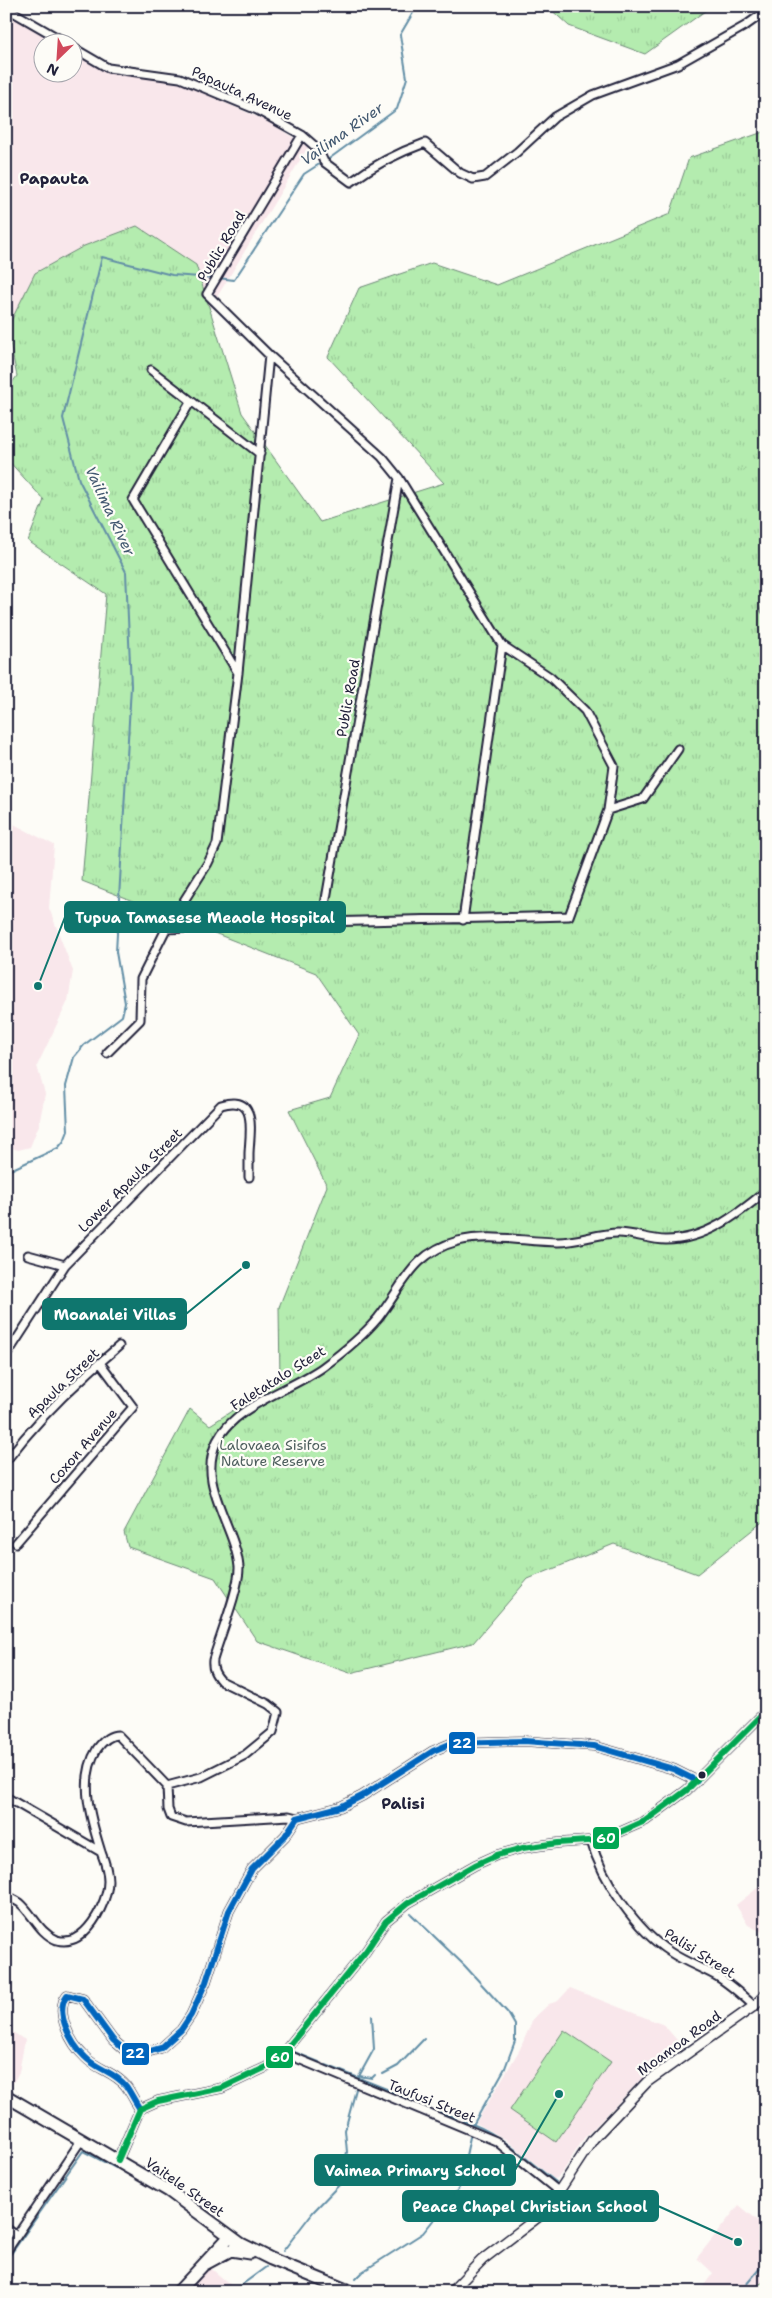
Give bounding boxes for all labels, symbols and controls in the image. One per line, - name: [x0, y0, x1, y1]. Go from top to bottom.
- north arrow: [32, 32, 82, 82]
- text: N: [44, 59, 61, 80]
- street label: Papauta Avenue: [189, 62, 295, 124]
- water label: Vailima River: [297, 97, 388, 170]
- district label: Papauta: [19, 168, 89, 189]
- street label: Public Road: [193, 207, 249, 284]
- water label: Vailima River: [80, 463, 140, 560]
- street label: Public Road: [332, 657, 364, 738]
- callout: Tupua Tamasese Meaole Hospital: [65, 902, 345, 932]
- text: Tupua Tamasese Meaole Hospital: [75, 908, 335, 928]
- street label: Lower Apaula Street: [74, 1124, 186, 1236]
- callout: Moanalei Villas: [43, 1299, 186, 1329]
- text: Moanalei Villas: [54, 1305, 176, 1325]
- street label: Faletatalo Steet: [227, 1342, 329, 1414]
- street label: Apaula Street: [23, 1344, 103, 1422]
- street label: Coxon Avenue: [45, 1404, 121, 1488]
- park label: Lalovaea Sisifos Nature Reserve: [219, 1436, 327, 1470]
- line badge: 22: [448, 1731, 476, 1755]
- text: 22: [452, 1734, 472, 1752]
- unlabelled marker: [697, 1770, 707, 1780]
- district label: Palisi: [381, 1793, 425, 1814]
- line badge: 60: [592, 1826, 620, 1850]
- text: 60: [596, 1829, 616, 1847]
- street label: Palisi Street: [661, 1924, 739, 1982]
- street label: Moamoa Road: [633, 2006, 725, 2080]
- line badge: 22: [121, 2042, 150, 2066]
- text: 22: [125, 2044, 145, 2062]
- line badge: 60: [265, 2045, 294, 2069]
- text: 60: [270, 2048, 290, 2066]
- street label: Taufusi Street: [386, 2075, 478, 2127]
- street label: Vaitele Street: [142, 2153, 228, 2221]
- callout: Vaimea Primary School: [315, 2155, 515, 2185]
- text: Vaimea Primary School: [325, 2161, 505, 2181]
- callout: Peace Chapel Christian School: [403, 2191, 658, 2221]
- text: Peace Chapel Christian School: [412, 2197, 648, 2217]

